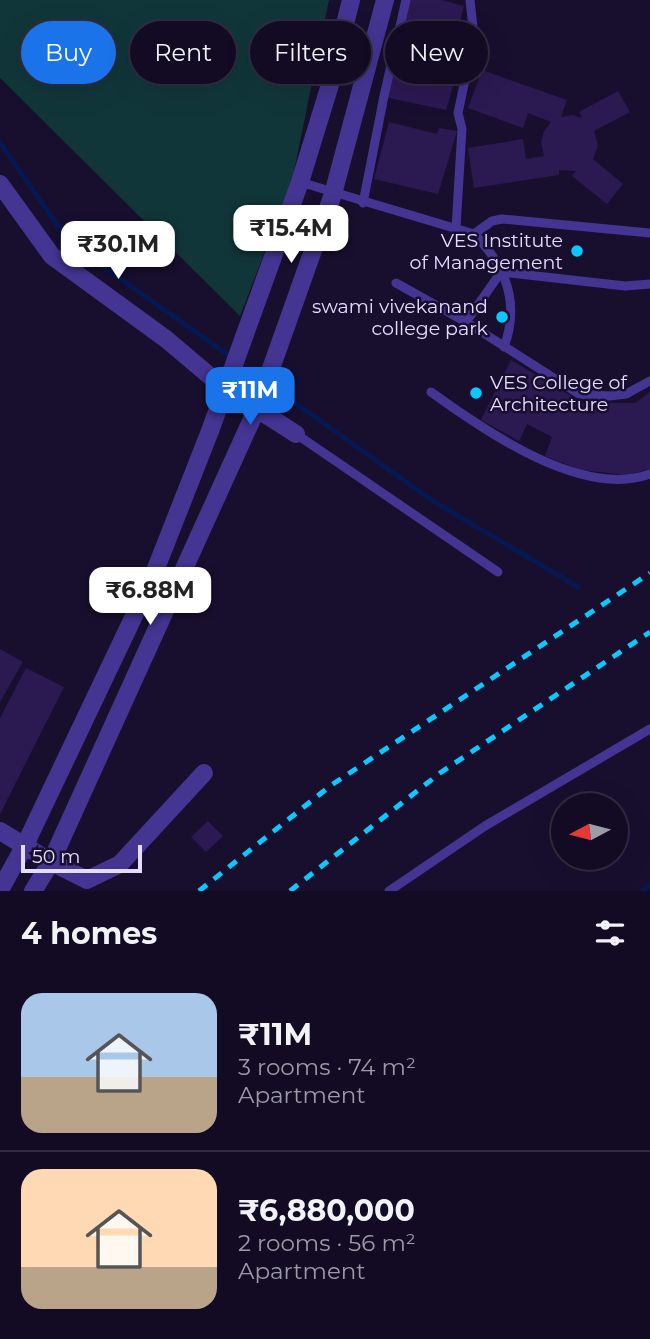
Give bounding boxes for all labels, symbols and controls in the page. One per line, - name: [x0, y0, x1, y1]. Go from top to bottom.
- chip: Buy: [21, 21, 116, 84]
- chip: Rent: [130, 21, 236, 84]
- chip: Filters: [250, 21, 371, 84]
- chip: New: [385, 21, 488, 84]
- pin: ₹15.4M: [234, 205, 348, 265]
- text: ₹15.4M: [249, 214, 333, 242]
- pin: ₹30.1M: [61, 222, 175, 281]
- place label: VES Institute of Management: [410, 229, 563, 274]
- text: ₹30.1M: [77, 230, 159, 258]
- marker: VES Institute of Management: [569, 243, 585, 259]
- place label: swami vivekanand college park: [312, 295, 489, 340]
- marker: swami vivekanand college park: [494, 309, 510, 325]
- pin: ₹11M: [209, 368, 291, 427]
- place label: VES College of Architecture: [490, 371, 628, 416]
- text: ₹11M: [222, 376, 278, 404]
- marker: VES College of Architecture: [468, 385, 484, 401]
- pin: ₹6.88M: [93, 568, 207, 627]
- text: ₹6.88M: [105, 576, 195, 604]
- north arrow: [551, 793, 628, 870]
- map controls: [551, 793, 628, 870]
- scale bar: [21, 842, 142, 874]
- text: 50 m: [32, 845, 80, 868]
- icon: filters: [591, 914, 629, 952]
- text: 4 homes: [21, 915, 157, 952]
- text: ₹11M: [238, 1016, 312, 1053]
- icon: home: [77, 1021, 161, 1105]
- text: 3 rooms · 74 m²: [238, 1053, 416, 1081]
- text: Apartment: [238, 1081, 366, 1109]
- text: ₹6,880,000: [238, 1192, 415, 1229]
- icon: home: [77, 1197, 161, 1281]
- text: 2 rooms · 56 m²: [238, 1229, 416, 1257]
- text: Apartment: [238, 1257, 366, 1285]

